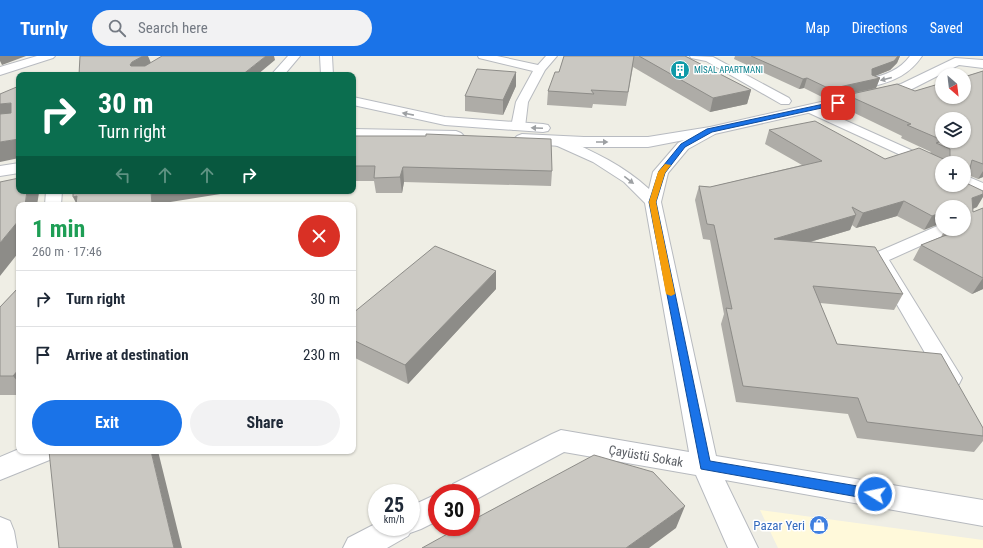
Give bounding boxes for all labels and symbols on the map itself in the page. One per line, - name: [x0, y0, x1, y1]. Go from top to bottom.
- building icon: MİSAL APARTMANI: [669, 59, 691, 81]
- place label: MİSAL APARTMANI: [694, 65, 763, 75]
- north arrow: [935, 68, 971, 104]
- one-way arrow: [880, 76, 892, 82]
- pin: [821, 86, 855, 120]
- one-way arrow: [402, 110, 414, 116]
- one-way arrow: [531, 124, 543, 131]
- one-way arrow: [596, 139, 609, 145]
- one-way arrow: [623, 176, 634, 184]
- street label: Çayüstü Sokak: [608, 442, 685, 470]
- position arrow: [854, 473, 896, 515]
- speed limit sign: 30: [428, 484, 480, 536]
- shop icon: Pazar Yeri: [808, 514, 830, 536]
- place label: Pazar Yeri: [753, 518, 805, 533]

